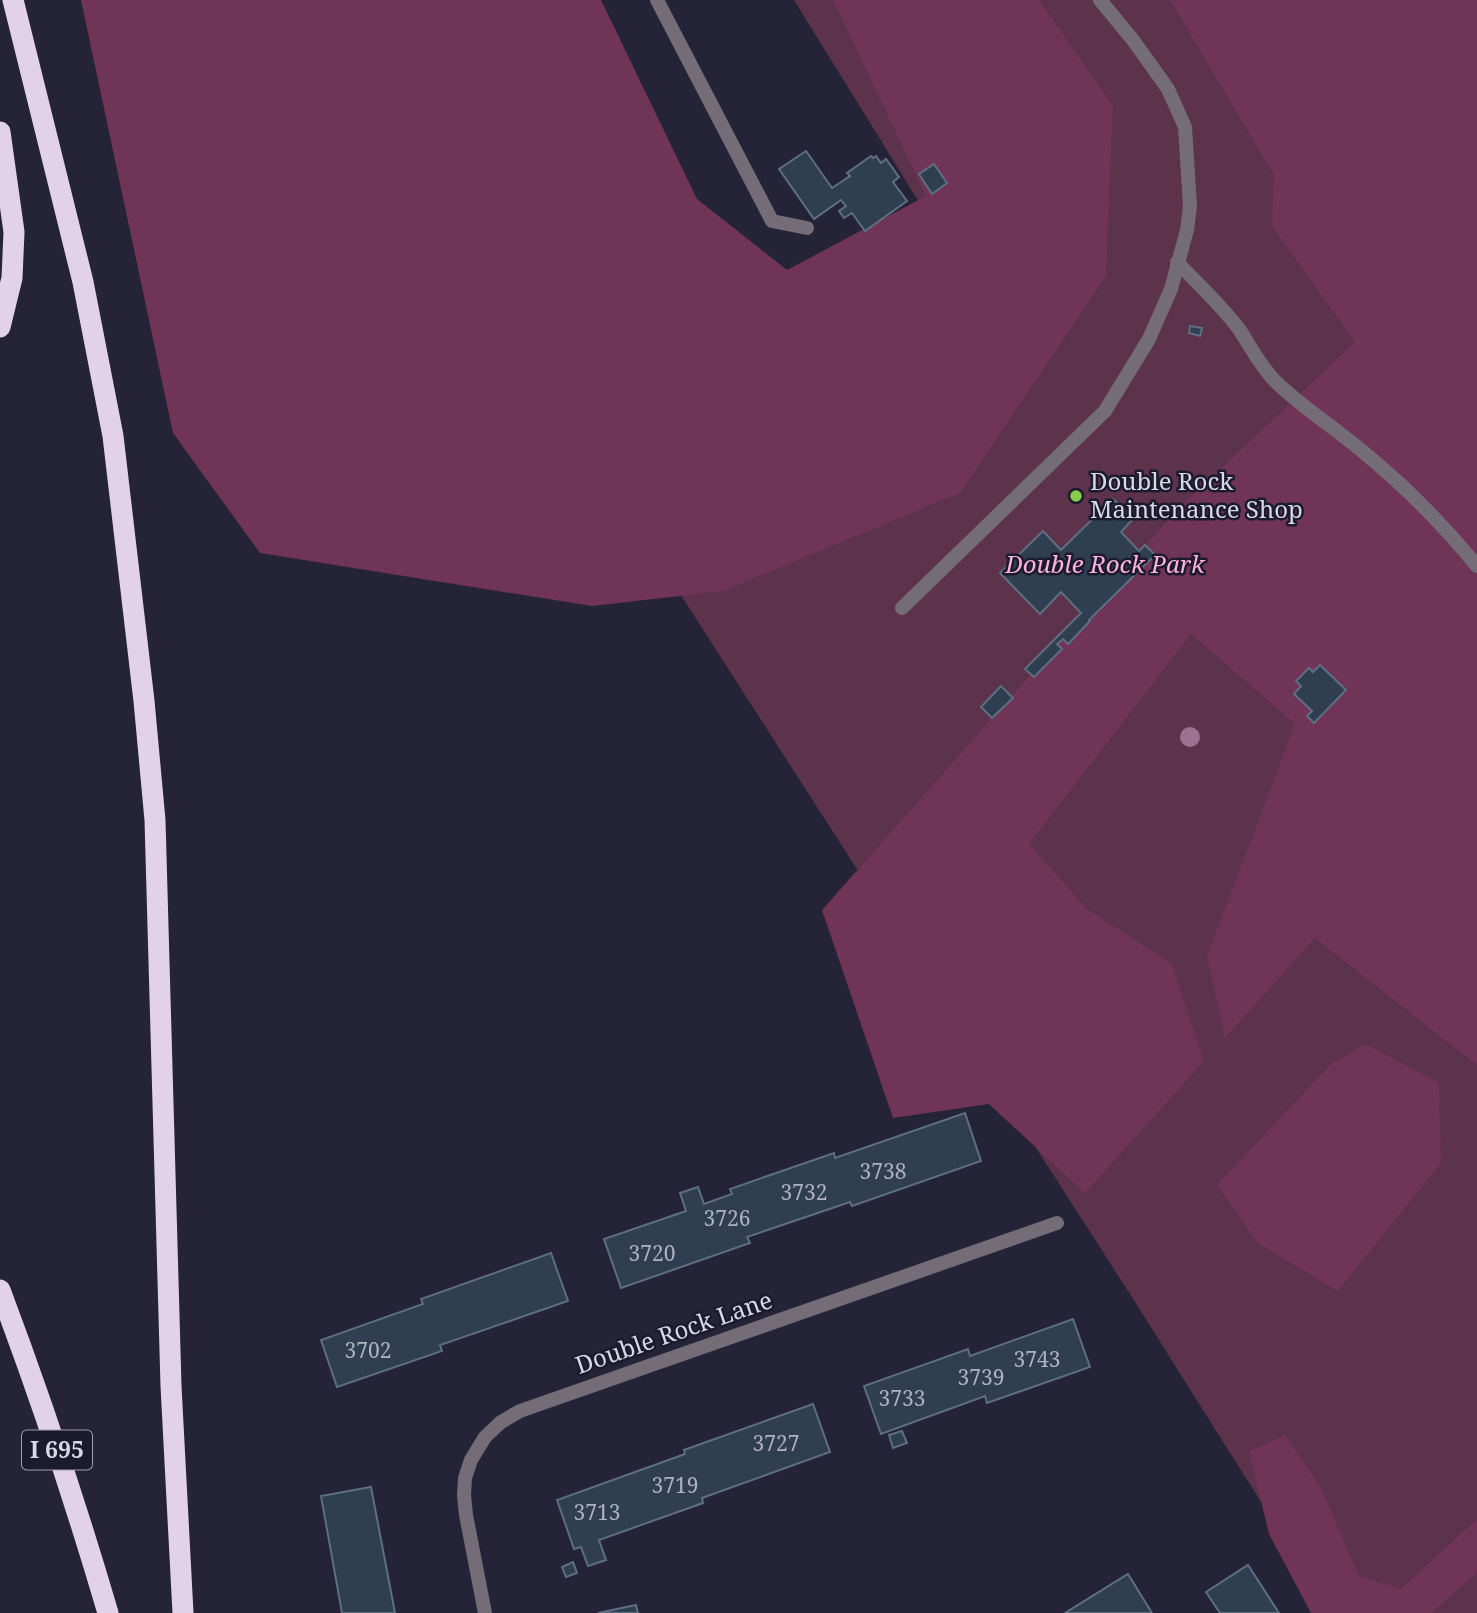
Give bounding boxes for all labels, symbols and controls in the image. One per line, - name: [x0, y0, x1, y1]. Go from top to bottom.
- place label: Double Rock Maintenance Shop: [1090, 464, 1303, 525]
- marker: Double Rock Maintenance Shop: [1068, 488, 1084, 504]
- park label: Double Rock Park: [1004, 547, 1206, 580]
- house number: 3738: [860, 1157, 906, 1185]
- house number: 3732: [781, 1178, 827, 1206]
- house number: 3726: [704, 1204, 750, 1232]
- house number: 3720: [629, 1239, 675, 1267]
- street label: Double Rock Lane: [571, 1282, 776, 1381]
- house number: 3702: [345, 1336, 391, 1364]
- house number: 3743: [1014, 1345, 1060, 1373]
- house number: 3739: [958, 1363, 1004, 1391]
- house number: 3733: [879, 1384, 925, 1412]
- house number: 3727: [753, 1429, 799, 1457]
- road number: I 695: [22, 1430, 92, 1470]
- house number: 3719: [652, 1471, 698, 1499]
- house number: 3713: [574, 1498, 620, 1526]

